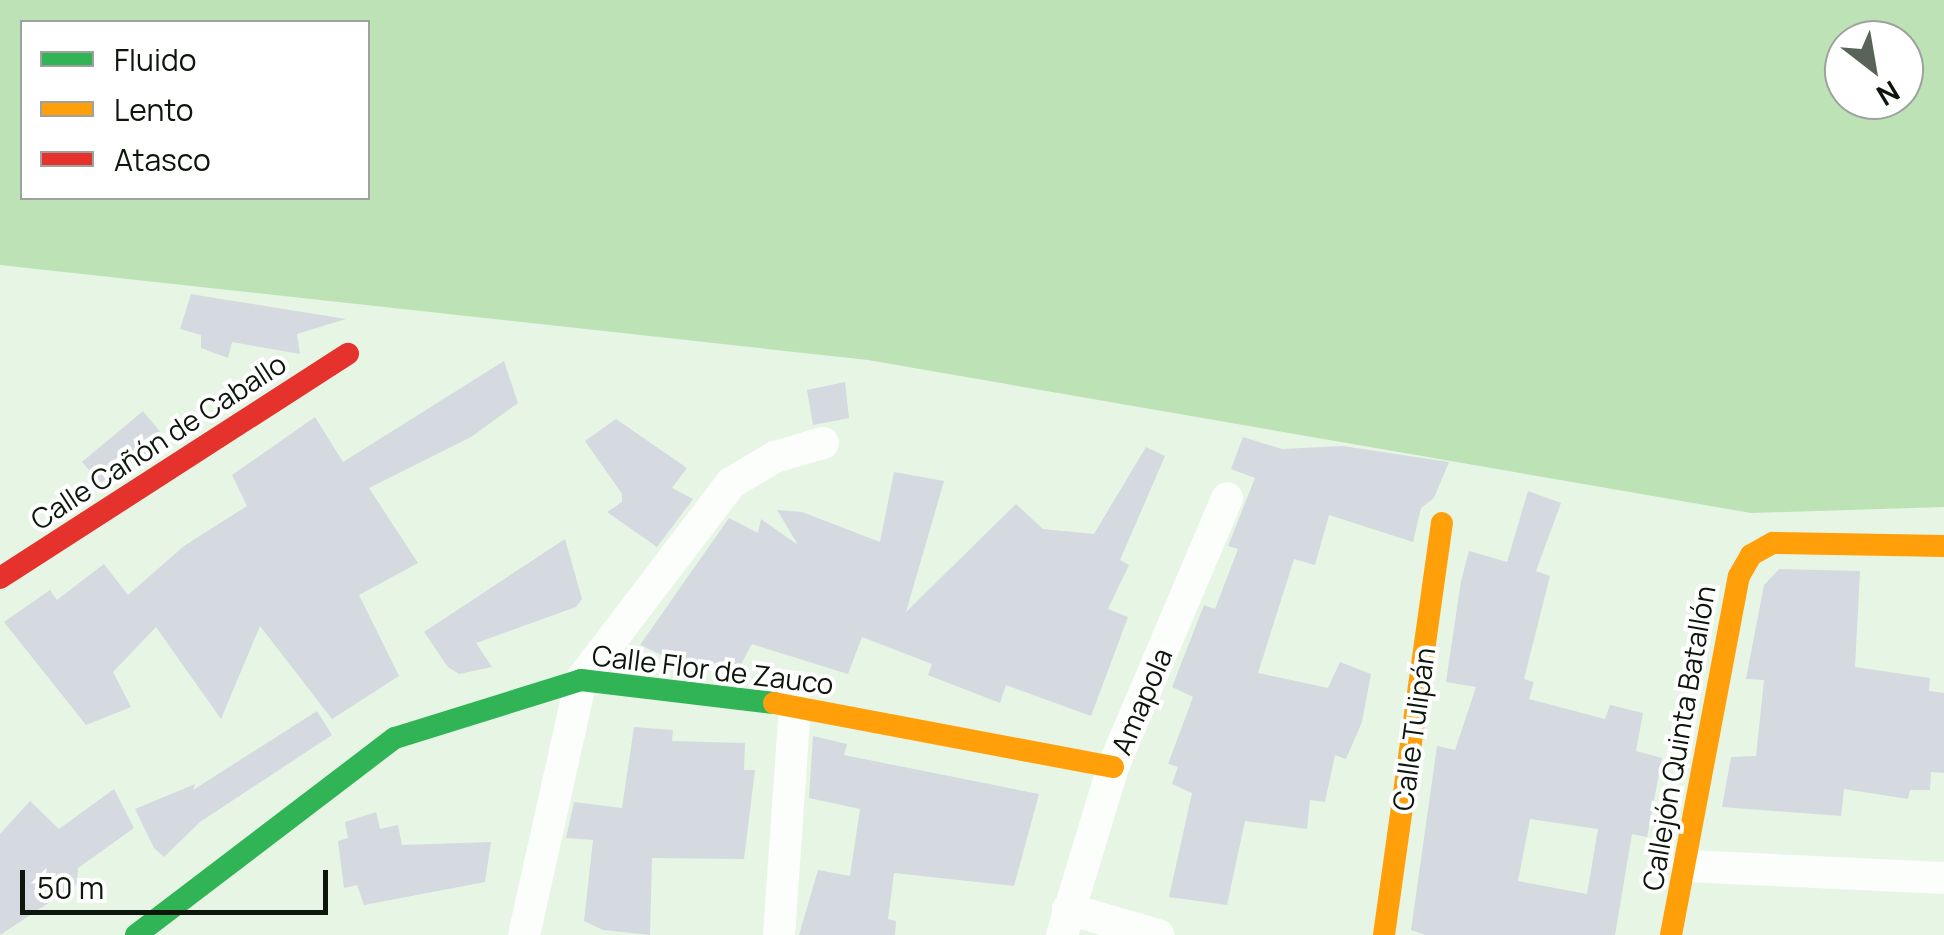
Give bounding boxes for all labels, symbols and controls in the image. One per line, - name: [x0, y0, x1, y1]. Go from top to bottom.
- legend: [20, 20, 370, 200]
- north arrow: [1824, 20, 1924, 120]
- text: Fluido: [114, 39, 196, 80]
- text: N: [1870, 73, 1907, 115]
- text: Lento: [114, 89, 193, 130]
- text: Atasco: [114, 139, 211, 180]
- street label: Calle Cañón de Caballo: [24, 346, 292, 536]
- street label: Callejón Quinta Batallón: [1635, 583, 1721, 893]
- street label: Calle Flor de Zauco: [590, 638, 836, 700]
- street label: Amapola: [1104, 643, 1178, 759]
- street label: Calle Tulipán: [1385, 645, 1441, 813]
- scale bar: [25, 850, 332, 912]
- text: 50 m: [37, 867, 104, 908]

